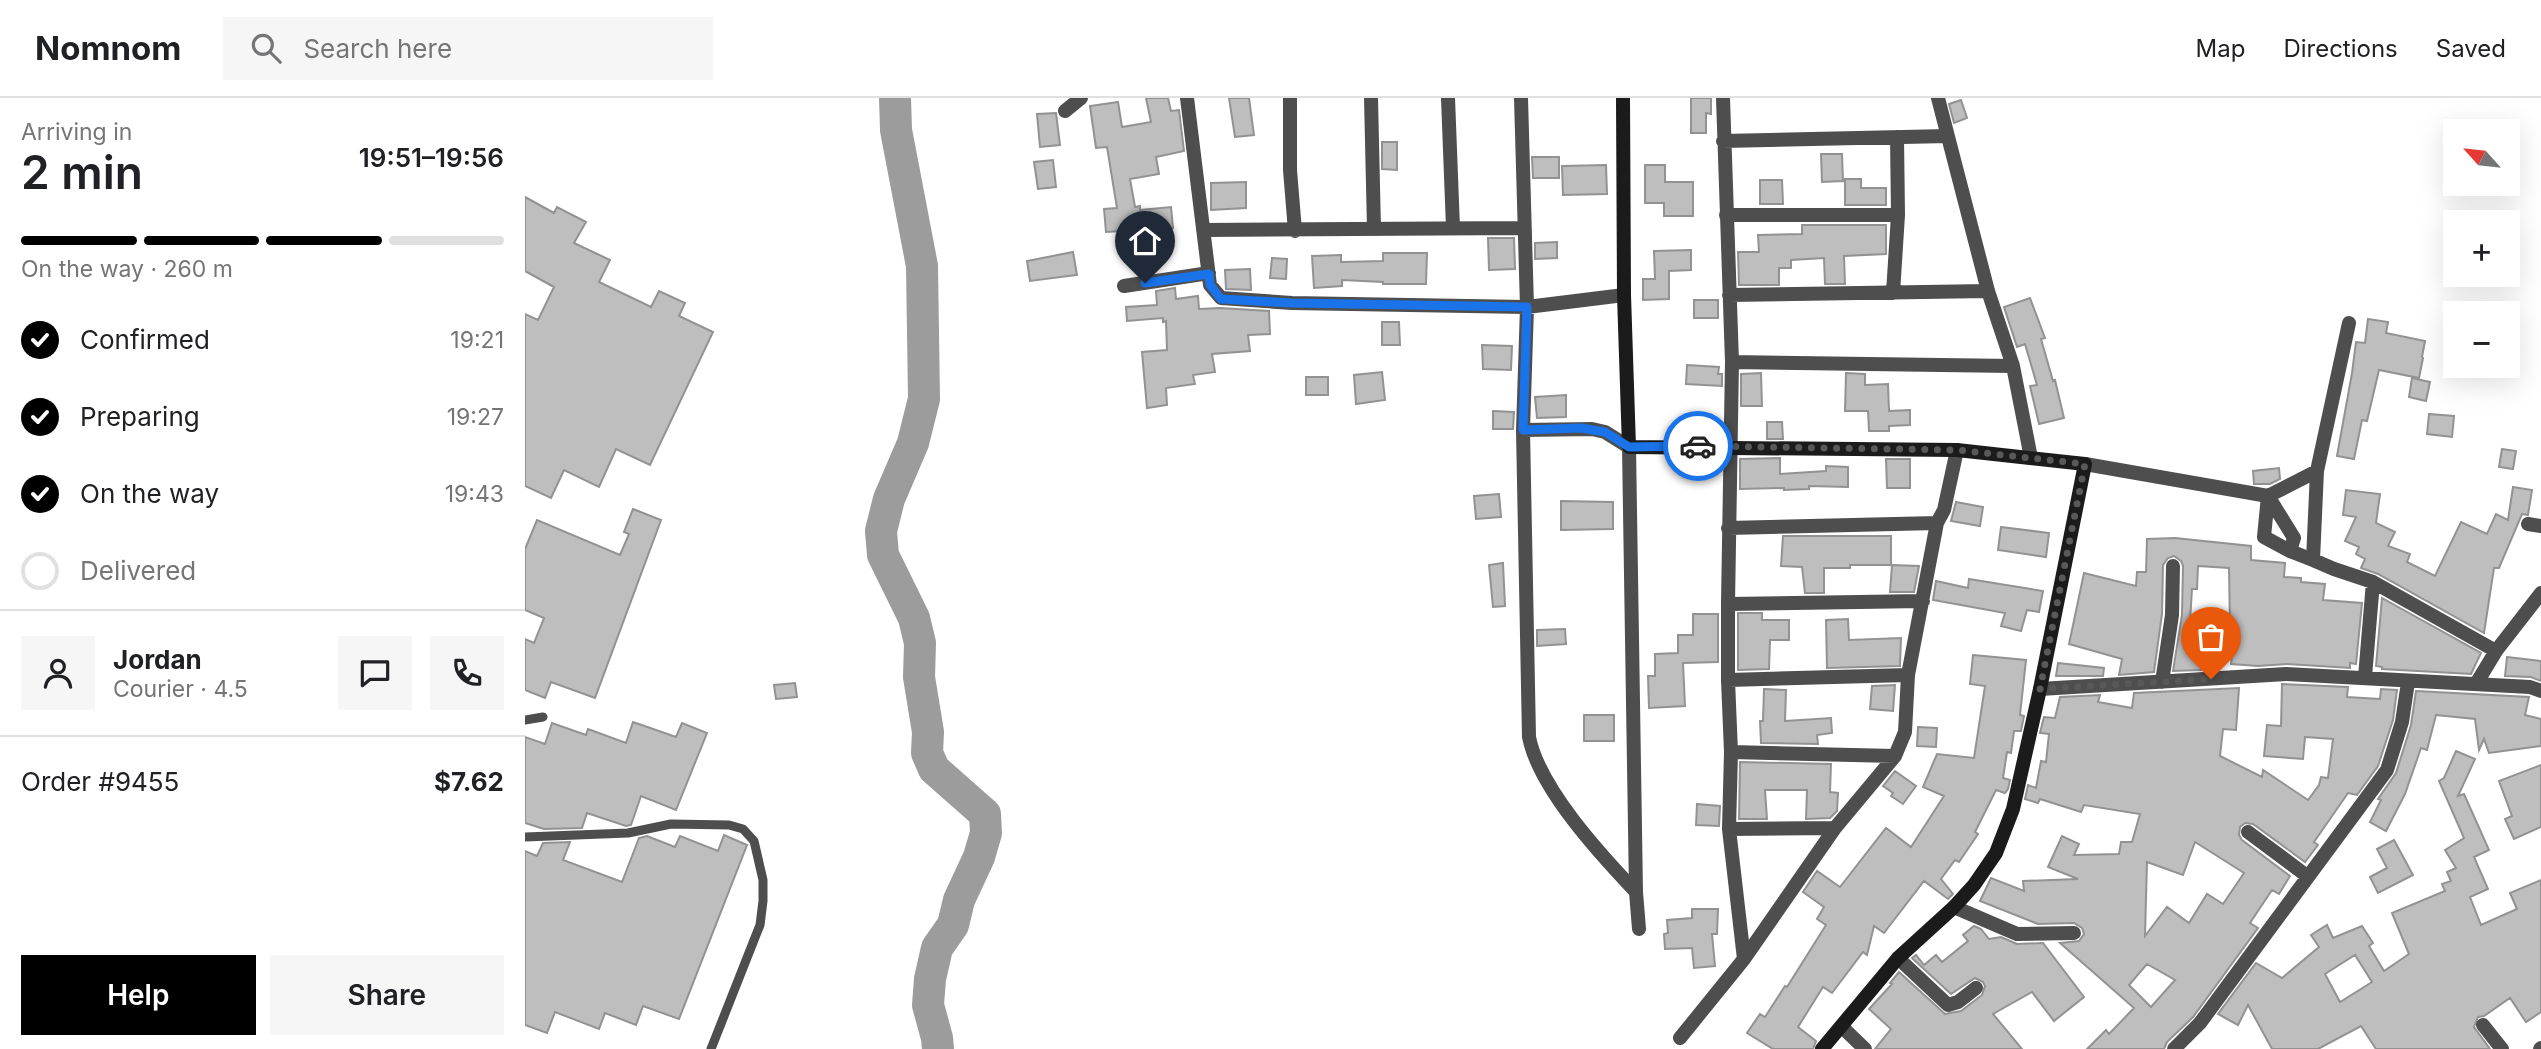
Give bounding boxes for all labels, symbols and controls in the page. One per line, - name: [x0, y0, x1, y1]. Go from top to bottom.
- search box: [223, 17, 713, 80]
- text: Nomnom: [35, 28, 181, 68]
- icon: search: [247, 29, 285, 67]
- text: Search here: [303, 33, 452, 64]
- text: Map: [2196, 34, 2245, 63]
- text: Directions: [2283, 34, 2398, 63]
- text: Saved: [2436, 34, 2506, 63]
- text: Arriving in: [21, 118, 132, 146]
- north arrow: [2443, 119, 2520, 196]
- map controls: [2443, 119, 2520, 378]
- text: 19:51–19:56: [359, 142, 504, 173]
- text: 2 min: [21, 144, 143, 200]
- button: +: [2443, 210, 2520, 287]
- pin: [1115, 211, 1175, 283]
- icon: home: [1126, 222, 1164, 260]
- text: On the way · 260 m: [21, 255, 233, 283]
- button: −: [2443, 301, 2520, 378]
- icon: check: [21, 321, 59, 359]
- text: Confirmed: [80, 324, 210, 355]
- text: 19:21: [450, 326, 504, 354]
- icon: check: [21, 398, 59, 436]
- text: Preparing: [80, 401, 200, 432]
- text: 19:27: [447, 403, 504, 431]
- courier: [1663, 411, 1733, 481]
- icon: car: [1679, 427, 1717, 465]
- icon: check: [21, 475, 59, 513]
- text: On the way: [80, 478, 219, 509]
- text: 19:43: [445, 480, 504, 508]
- text: Delivered: [80, 555, 196, 586]
- pin: [2181, 607, 2241, 679]
- icon: bag: [2192, 618, 2230, 656]
- button: person: [21, 636, 95, 710]
- button: chat: [338, 636, 412, 710]
- button: phone: [430, 636, 504, 710]
- text: Jordan: [113, 644, 202, 675]
- text: Courier · 4.5: [113, 675, 248, 703]
- text: Order #9455: [21, 766, 179, 797]
- text: $7.62: [434, 766, 504, 797]
- button: Help: [21, 955, 256, 1035]
- button: Share: [270, 955, 504, 1035]

